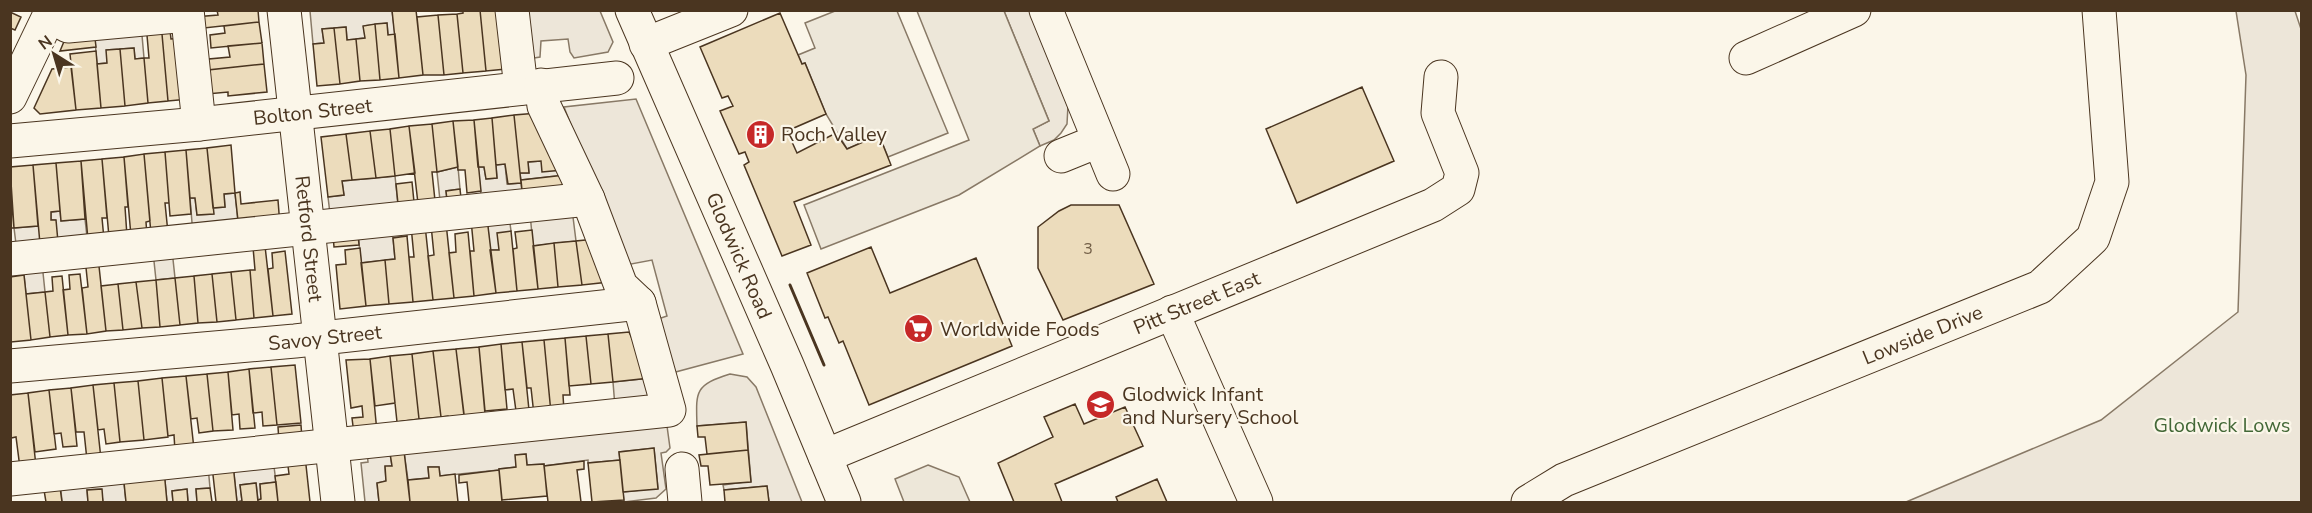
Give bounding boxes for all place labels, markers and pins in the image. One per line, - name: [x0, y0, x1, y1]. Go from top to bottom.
- building icon: Roch Valley: [744, 118, 776, 150]
- place label: Roch Valley: [781, 121, 888, 148]
- supermarket icon: Worldwide Foods: [903, 313, 935, 345]
- place label: Worldwide Foods: [940, 316, 1100, 343]
- place label: Glodwick Infant and Nursery School: [1122, 381, 1298, 431]
- school or university icon: Glodwick Infant and Nursery School: [1085, 389, 1117, 421]

